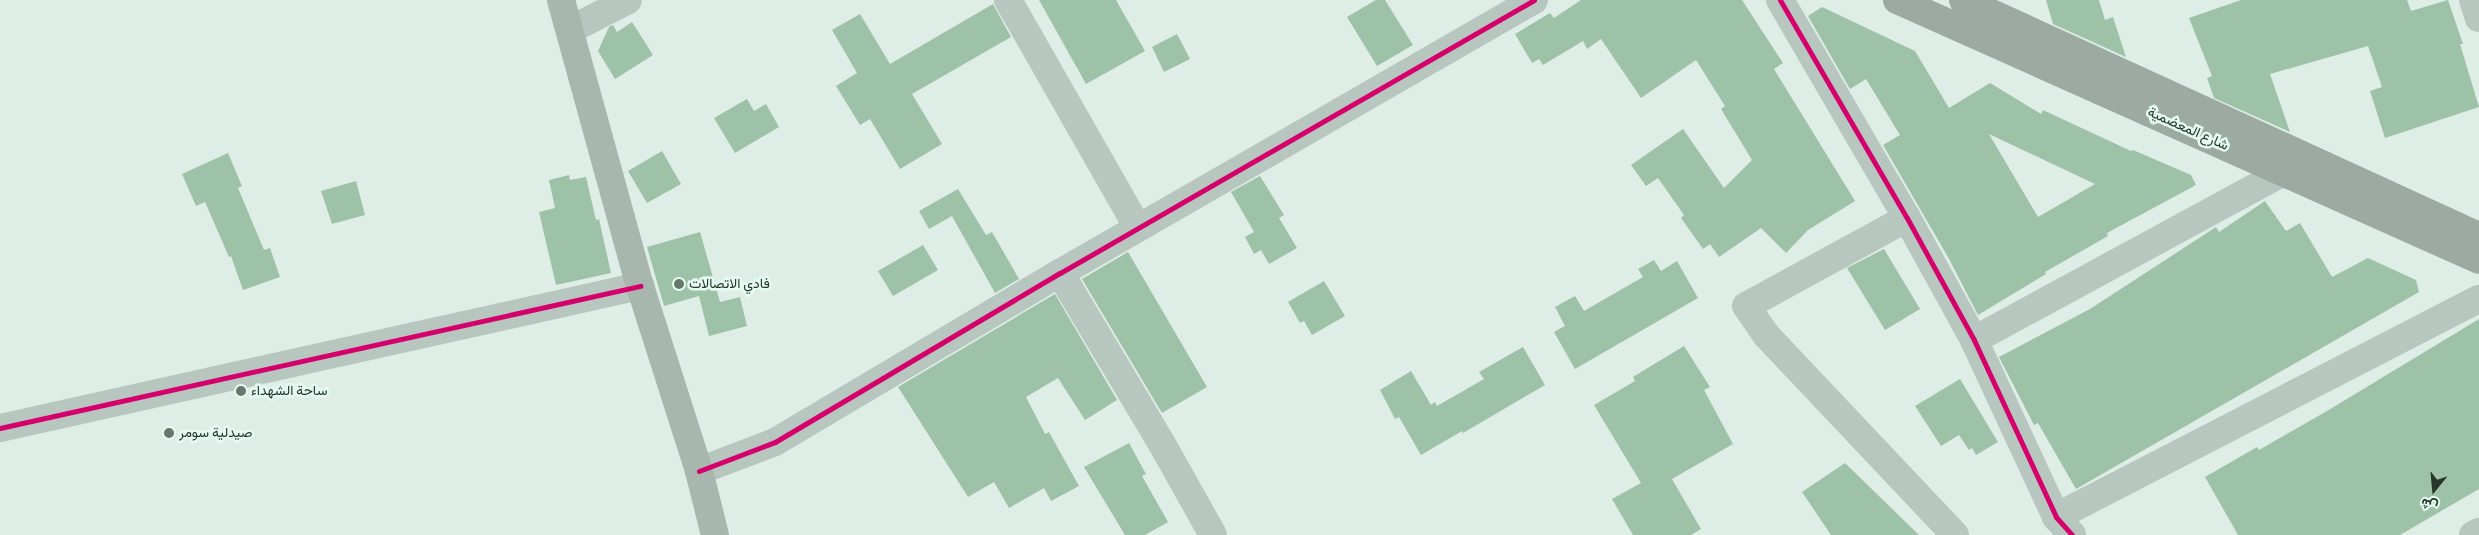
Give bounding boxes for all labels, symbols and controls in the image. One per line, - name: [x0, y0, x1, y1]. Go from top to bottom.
- street label: شارع المعضمية: [2145, 104, 2231, 154]
- place label: فادي الاتصالات: [689, 276, 770, 292]
- marker: فادي الاتصالات: [673, 278, 685, 290]
- place label: ساحة الشهداء: [251, 383, 328, 399]
- marker: ساحة الشهداء: [235, 385, 247, 397]
- place label: صيدلية سومر: [179, 425, 253, 441]
- marker: صيدلية سومر: [163, 427, 175, 439]
- north arrow: [2409, 465, 2459, 515]
- text: ش: [2419, 492, 2441, 516]

